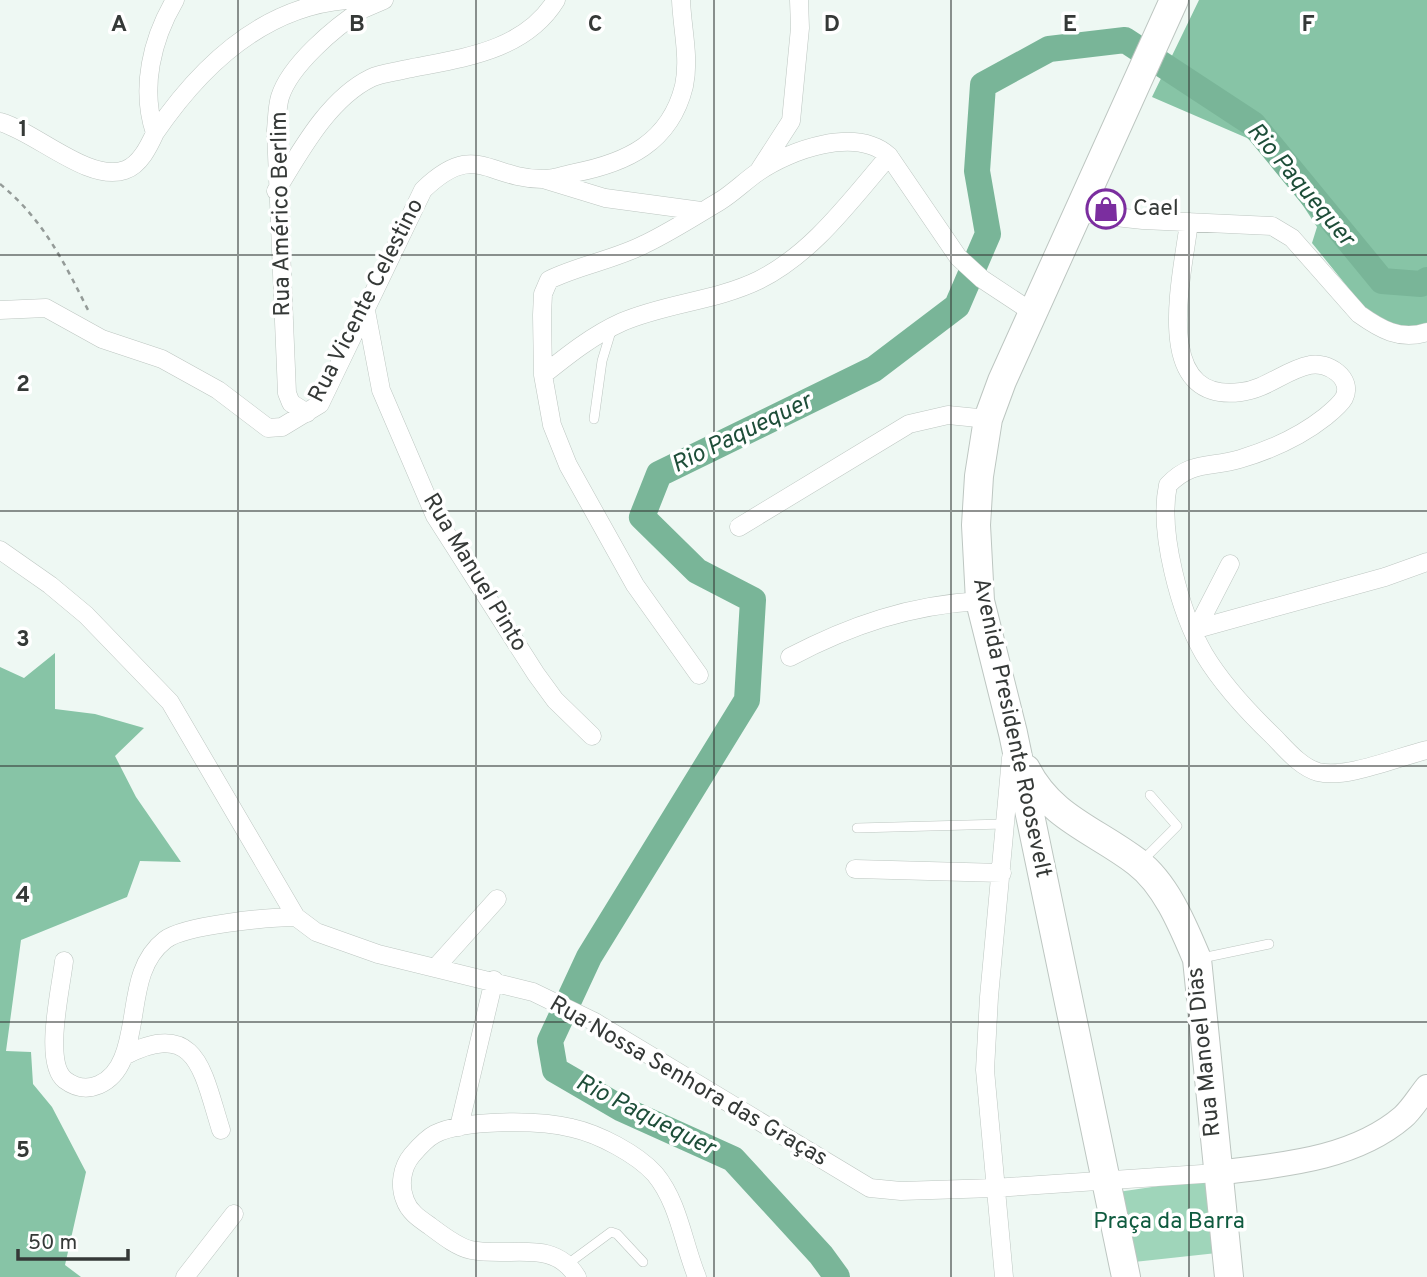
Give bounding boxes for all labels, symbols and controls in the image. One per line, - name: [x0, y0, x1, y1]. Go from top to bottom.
- text: A: [111, 11, 127, 40]
- text: B: [349, 11, 365, 40]
- text: C: [588, 11, 602, 40]
- text: D: [824, 11, 840, 40]
- text: E: [1063, 11, 1077, 40]
- text: F: [1301, 11, 1315, 40]
- street label: Rua Américo Berlim: [266, 111, 298, 317]
- text: 1: [18, 116, 28, 145]
- water label: Rio Paquequer: [1240, 117, 1362, 254]
- shop icon: Cael: [1085, 188, 1127, 230]
- street label: Rua Vicente Celestino: [303, 194, 431, 408]
- place label: Cael: [1133, 195, 1179, 224]
- text: 2: [16, 371, 30, 400]
- water label: Rio Paquequer: [667, 386, 819, 481]
- street label: Rua Manuel Pinto: [415, 489, 533, 657]
- street label: Avenida Presidente Roosevelt: [965, 575, 1057, 881]
- text: 3: [16, 626, 30, 655]
- text: 4: [16, 882, 30, 911]
- street label: Rua Manoel Dias: [1182, 966, 1228, 1138]
- street label: Rua Nossa Senhora das Graças: [544, 990, 832, 1174]
- water label: Rio Paquequer: [570, 1068, 721, 1165]
- text: 5: [16, 1137, 30, 1166]
- park label: Praça da Barra: [1093, 1208, 1245, 1237]
- scale bar: [18, 1218, 128, 1262]
- text: 50 m: [28, 1230, 77, 1257]

